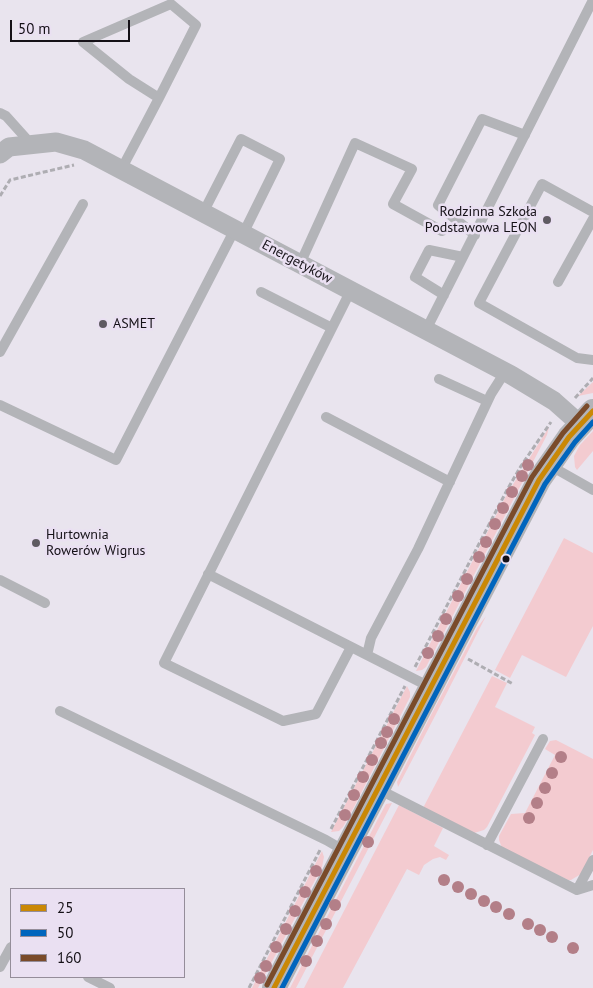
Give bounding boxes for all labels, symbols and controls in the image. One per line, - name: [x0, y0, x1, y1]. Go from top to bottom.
- scale bar: [12, 10, 132, 42]
- text: 50 m: [18, 19, 51, 38]
- place label: Rodzinna Szkoła Podstawowa LEON: [425, 204, 537, 236]
- marker: Rodzinna Szkoła Podstawowa LEON: [541, 214, 553, 226]
- street label: Energetyków: [259, 236, 335, 288]
- place label: ASMET: [113, 316, 155, 332]
- marker: ASMET: [97, 318, 109, 330]
- place label: Hurtownia Rowerów Wigrus: [46, 527, 145, 560]
- marker: Hurtownia Rowerów Wigrus: [30, 537, 42, 549]
- unlabelled marker: [501, 554, 511, 564]
- legend: [10, 888, 185, 978]
- text: 25: [57, 898, 73, 917]
- text: 50: [57, 923, 73, 942]
- text: 160: [57, 948, 82, 967]

